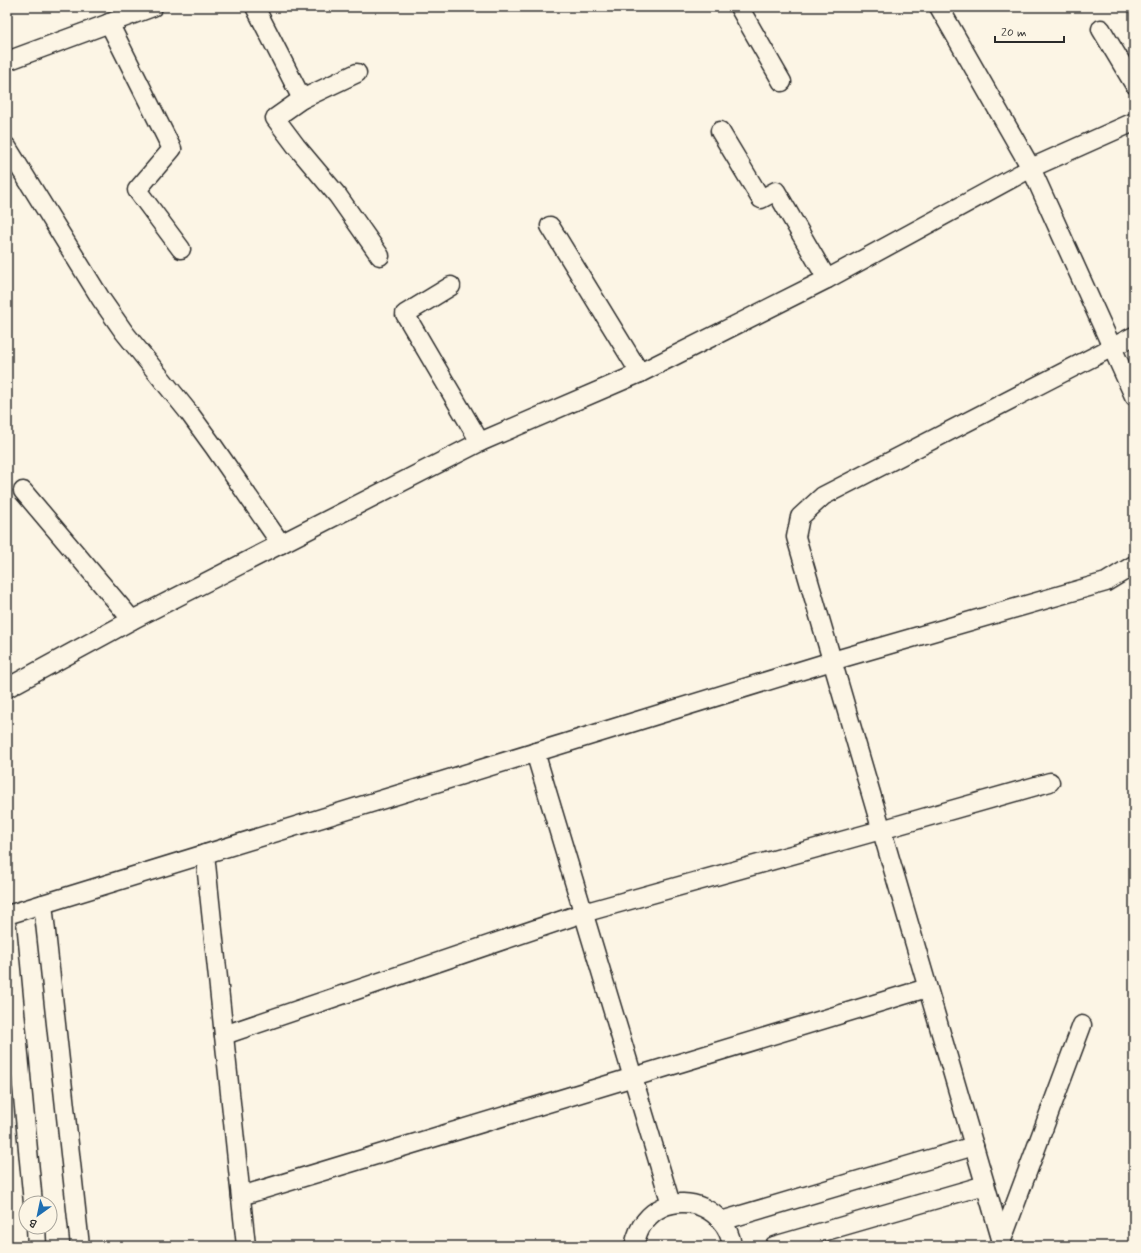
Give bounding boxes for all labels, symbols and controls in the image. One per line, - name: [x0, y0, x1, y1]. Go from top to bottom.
- scale bar: [995, 18, 1064, 44]
- text: 20 m: [1001, 25, 1027, 41]
- north arrow: [18, 1195, 58, 1235]
- text: B: [26, 1215, 40, 1230]

